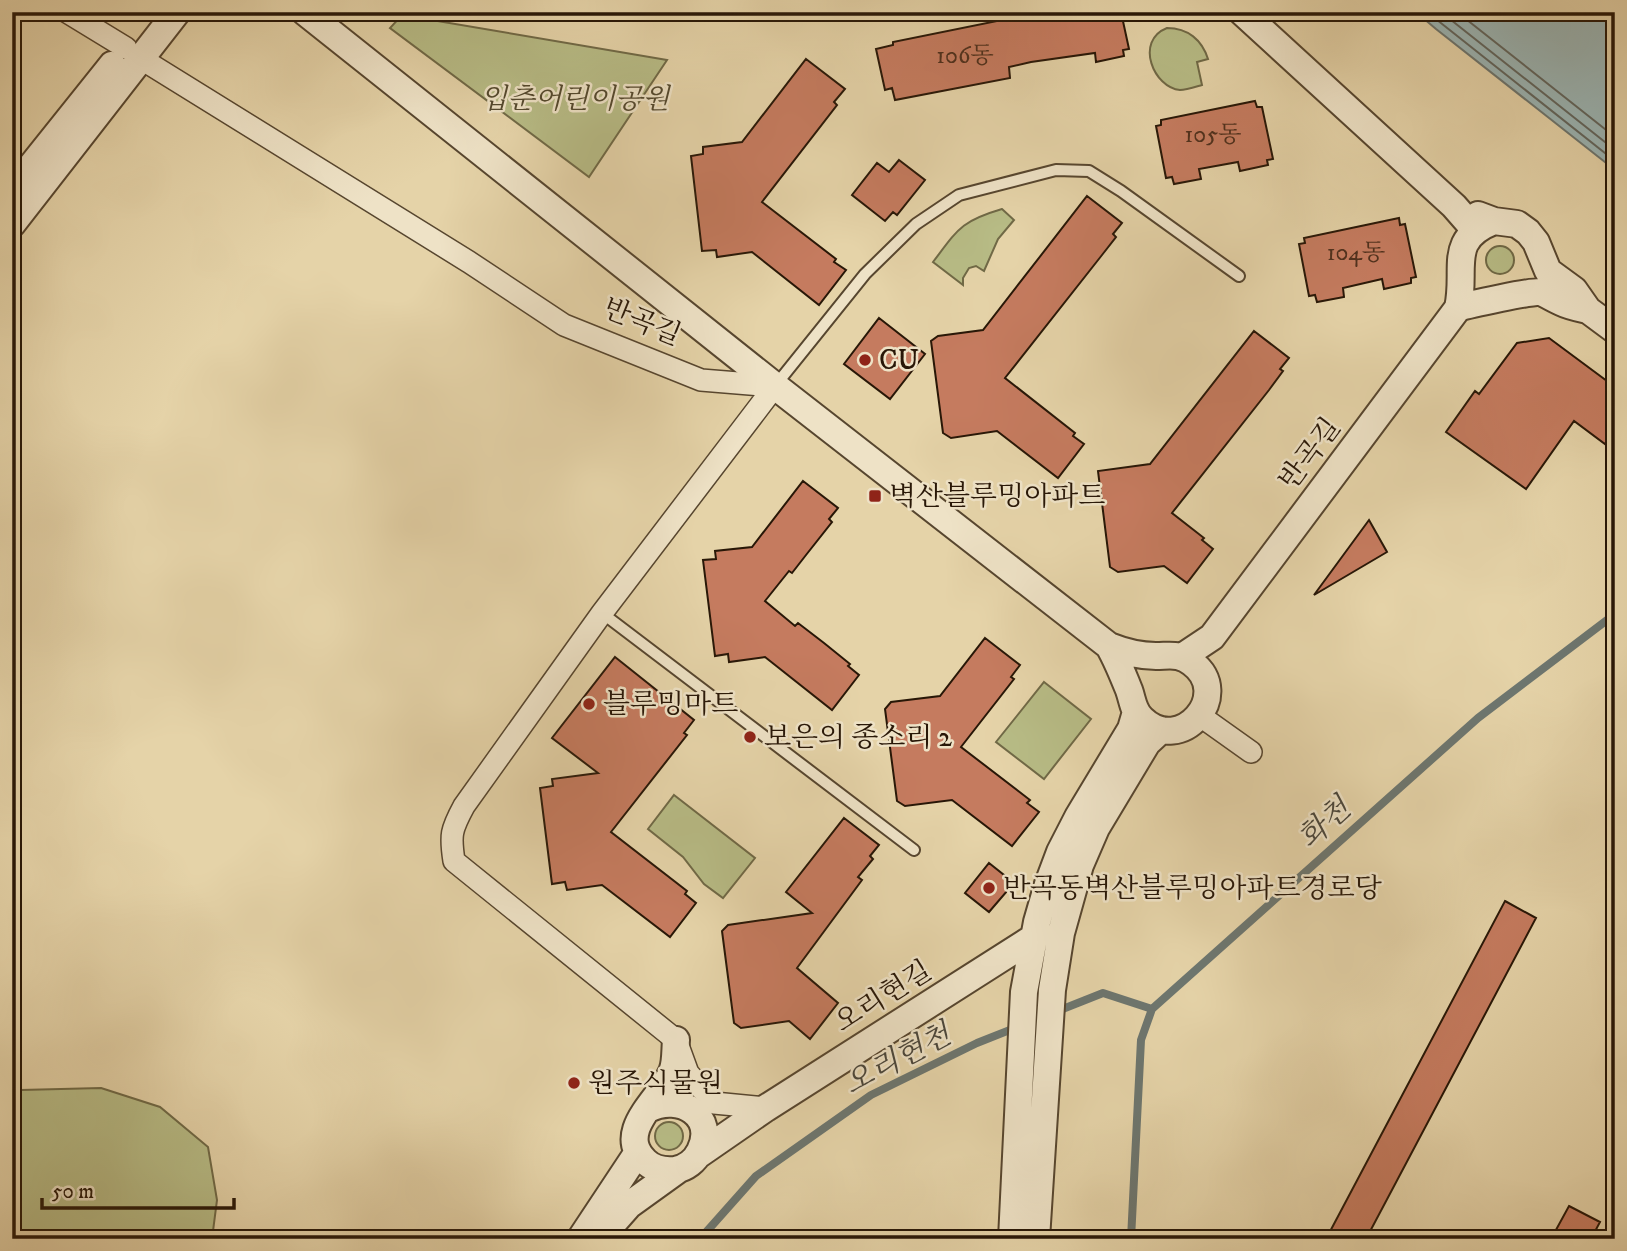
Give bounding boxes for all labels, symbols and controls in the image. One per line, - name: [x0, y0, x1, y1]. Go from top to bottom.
- house number: 106동: [936, 41, 994, 71]
- park label: 입춘어린이공원: [480, 82, 672, 117]
- house number: 105동: [1185, 120, 1241, 150]
- house number: 104동: [1327, 238, 1385, 268]
- street label: 반곡길: [598, 291, 686, 353]
- place label: CU: [879, 343, 919, 378]
- marker: CU: [857, 352, 873, 368]
- street label: 반곡길: [1272, 411, 1348, 497]
- place label: 벽산블루밍아파트: [889, 479, 1105, 514]
- marker: 벽산블루밍아파트: [867, 488, 883, 504]
- place label: 블루밍마트: [603, 687, 738, 722]
- marker: 블루밍마트: [581, 696, 597, 712]
- place label: 보은의 종소리 2: [764, 720, 952, 755]
- marker: 보은의 종소리 2: [742, 729, 758, 745]
- water label: 화천: [1291, 790, 1360, 857]
- place label: 반곡동벽산블루밍아파트경로당: [1003, 871, 1382, 906]
- marker: 반곡동벽산블루밍아파트경로당: [981, 880, 997, 896]
- street label: 오리현길: [828, 953, 938, 1041]
- water label: 오리현천: [838, 1016, 960, 1104]
- place label: 원주식물원: [588, 1066, 723, 1101]
- marker: 원주식물원: [566, 1075, 582, 1091]
- scale bar: [42, 1167, 234, 1211]
- text: 50 m: [52, 1179, 94, 1205]

